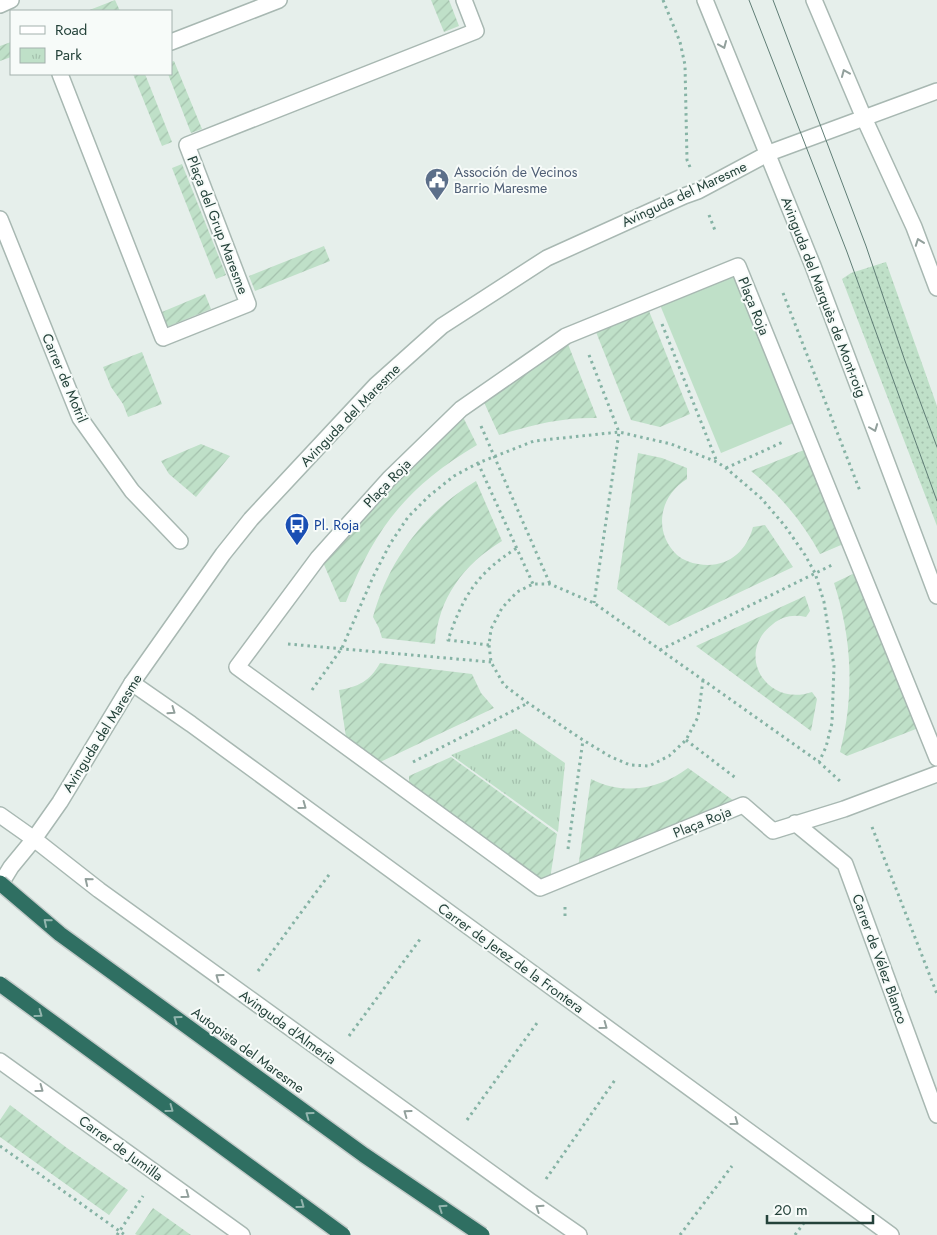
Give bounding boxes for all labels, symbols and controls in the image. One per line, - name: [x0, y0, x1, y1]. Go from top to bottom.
- legend: [10, 10, 172, 75]
- text: Road: [55, 19, 87, 41]
- one-way arrow: [717, 40, 727, 49]
- text: Park: [55, 44, 82, 66]
- one-way arrow: [840, 69, 851, 78]
- street label: Plaça del Grup Maresme: [182, 153, 254, 297]
- street label: Avinguda del Maresme: [618, 156, 750, 232]
- place label: Associón de Vecinos Barrio Maresme: [454, 162, 578, 198]
- public building icon: Associón de Vecinos Barrio Maresme: [424, 167, 450, 201]
- street label: Avinguda del Marquès de Mont-roig: [776, 194, 872, 400]
- one-way arrow: [915, 238, 925, 247]
- street label: Plaça Roja: [733, 274, 775, 338]
- street label: Carrer de Motril: [37, 330, 93, 426]
- street label: Avinguda del Maresme: [295, 359, 405, 471]
- one-way arrow: [868, 423, 878, 432]
- street label: Plaça Roja: [359, 454, 415, 512]
- bus stop icon: Pl. Roja: [284, 512, 310, 546]
- place label: Pl. Roja: [314, 515, 359, 535]
- street label: Avinguda del Maresme: [57, 670, 147, 796]
- one-way arrow: [166, 705, 175, 714]
- one-way arrow: [297, 800, 307, 809]
- street label: Plaça Roja: [670, 801, 734, 843]
- one-way arrow: [84, 877, 93, 886]
- street label: Carrer de Vélez Blanco: [847, 891, 913, 1027]
- street label: Carrer de Jerez de la Frontera: [434, 898, 588, 1018]
- one-way arrow: [43, 919, 52, 928]
- one-way arrow: [215, 974, 225, 983]
- street label: Avinguda d'Almeria: [235, 985, 341, 1069]
- street label: Autopista del Maresme: [187, 1002, 309, 1098]
- one-way arrow: [33, 1008, 42, 1016]
- one-way arrow: [173, 1016, 183, 1025]
- one-way arrow: [598, 1020, 608, 1029]
- one-way arrow: [34, 1083, 44, 1092]
- one-way arrow: [164, 1104, 173, 1112]
- one-way arrow: [403, 1110, 413, 1119]
- street label: Carrer de Jumilla: [75, 1111, 167, 1185]
- one-way arrow: [305, 1112, 314, 1121]
- one-way arrow: [729, 1116, 738, 1124]
- one-way arrow: [180, 1189, 189, 1197]
- scale bar: [767, 1192, 873, 1224]
- text: 20 m: [774, 1199, 808, 1221]
- one-way arrow: [295, 1200, 304, 1208]
- one-way arrow: [535, 1204, 544, 1214]
- one-way arrow: [438, 1205, 448, 1214]

